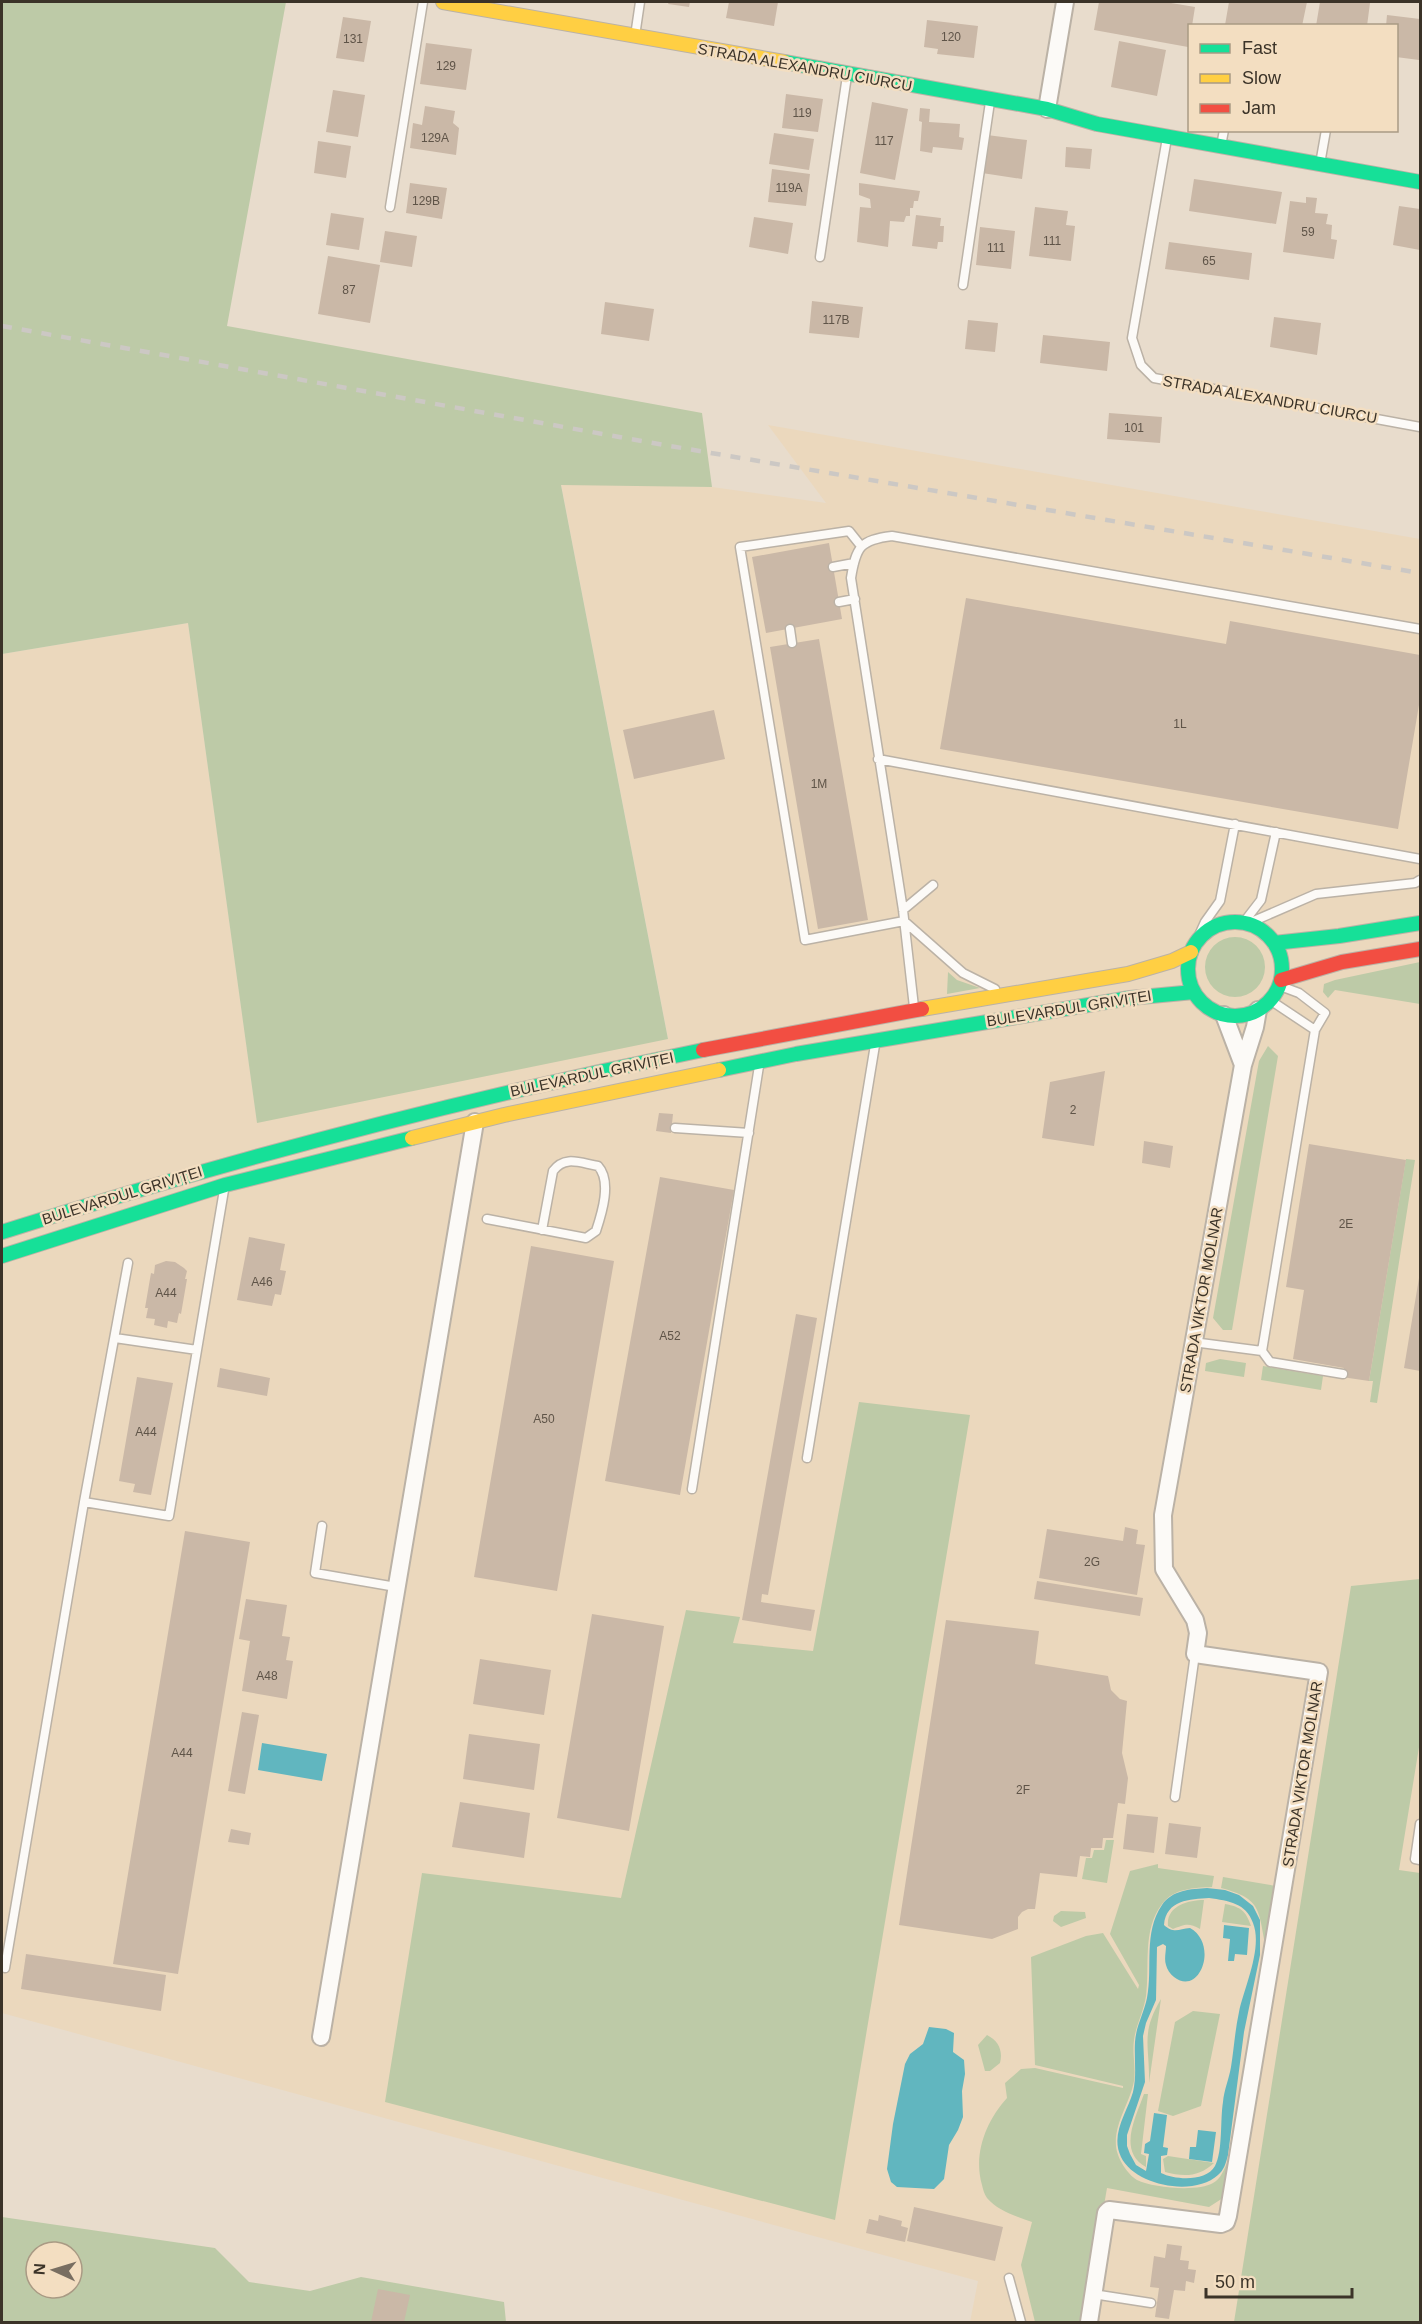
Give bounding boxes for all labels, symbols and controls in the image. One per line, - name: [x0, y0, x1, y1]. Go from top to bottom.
- legend: [1188, 24, 1398, 132]
- house number: 120: [941, 30, 961, 44]
- house number: 131: [343, 32, 363, 46]
- text: Fast: [1242, 38, 1277, 58]
- street label: STRADA ALEXANDRU CIURCU: [696, 40, 914, 94]
- house number: 129: [436, 59, 456, 73]
- text: Slow: [1242, 68, 1282, 88]
- text: Jam: [1242, 98, 1276, 118]
- house number: 119: [792, 106, 812, 120]
- house number: 129A: [421, 131, 449, 145]
- house number: 117: [874, 134, 894, 148]
- house number: 119A: [775, 181, 803, 195]
- house number: 129B: [412, 194, 440, 208]
- house number: 59: [1301, 225, 1315, 239]
- house number: 111: [1043, 234, 1061, 248]
- house number: 111: [987, 241, 1005, 255]
- house number: 65: [1202, 254, 1216, 268]
- house number: 87: [342, 283, 356, 297]
- house number: 117B: [822, 313, 850, 327]
- street label: STRADA ALEXANDRU CIURCU: [1161, 372, 1379, 426]
- house number: 101: [1124, 421, 1144, 435]
- house number: 1L: [1173, 717, 1187, 731]
- house number: 1M: [811, 777, 827, 791]
- street label: BULEVARDUL GRIVIȚEI: [985, 987, 1153, 1029]
- street label: BULEVARDUL GRIVIȚEI: [509, 1048, 675, 1100]
- house number: 2: [1070, 1103, 1077, 1117]
- street label: BULEVARDUL GRIVIȚEI: [40, 1162, 204, 1228]
- street label: STRADA VIKTOR MOLNAR: [1176, 1206, 1226, 1394]
- house number: 2E: [1339, 1217, 1353, 1231]
- house number: A46: [251, 1275, 273, 1289]
- house number: A44: [155, 1286, 177, 1300]
- house number: A52: [659, 1329, 681, 1343]
- house number: A50: [533, 1412, 555, 1426]
- house number: A44: [135, 1425, 157, 1439]
- house number: 2G: [1084, 1555, 1100, 1569]
- house number: A48: [256, 1669, 278, 1683]
- street label: STRADA VIKTOR MOLNAR: [1279, 1680, 1325, 1868]
- house number: A44: [171, 1746, 193, 1760]
- house number: 2F: [1016, 1783, 1030, 1797]
- north arrow: [24, 2240, 84, 2300]
- scale bar: [1206, 2261, 1352, 2299]
- text: N: [31, 2263, 48, 2275]
- text: 50 m: [1215, 2272, 1255, 2292]

